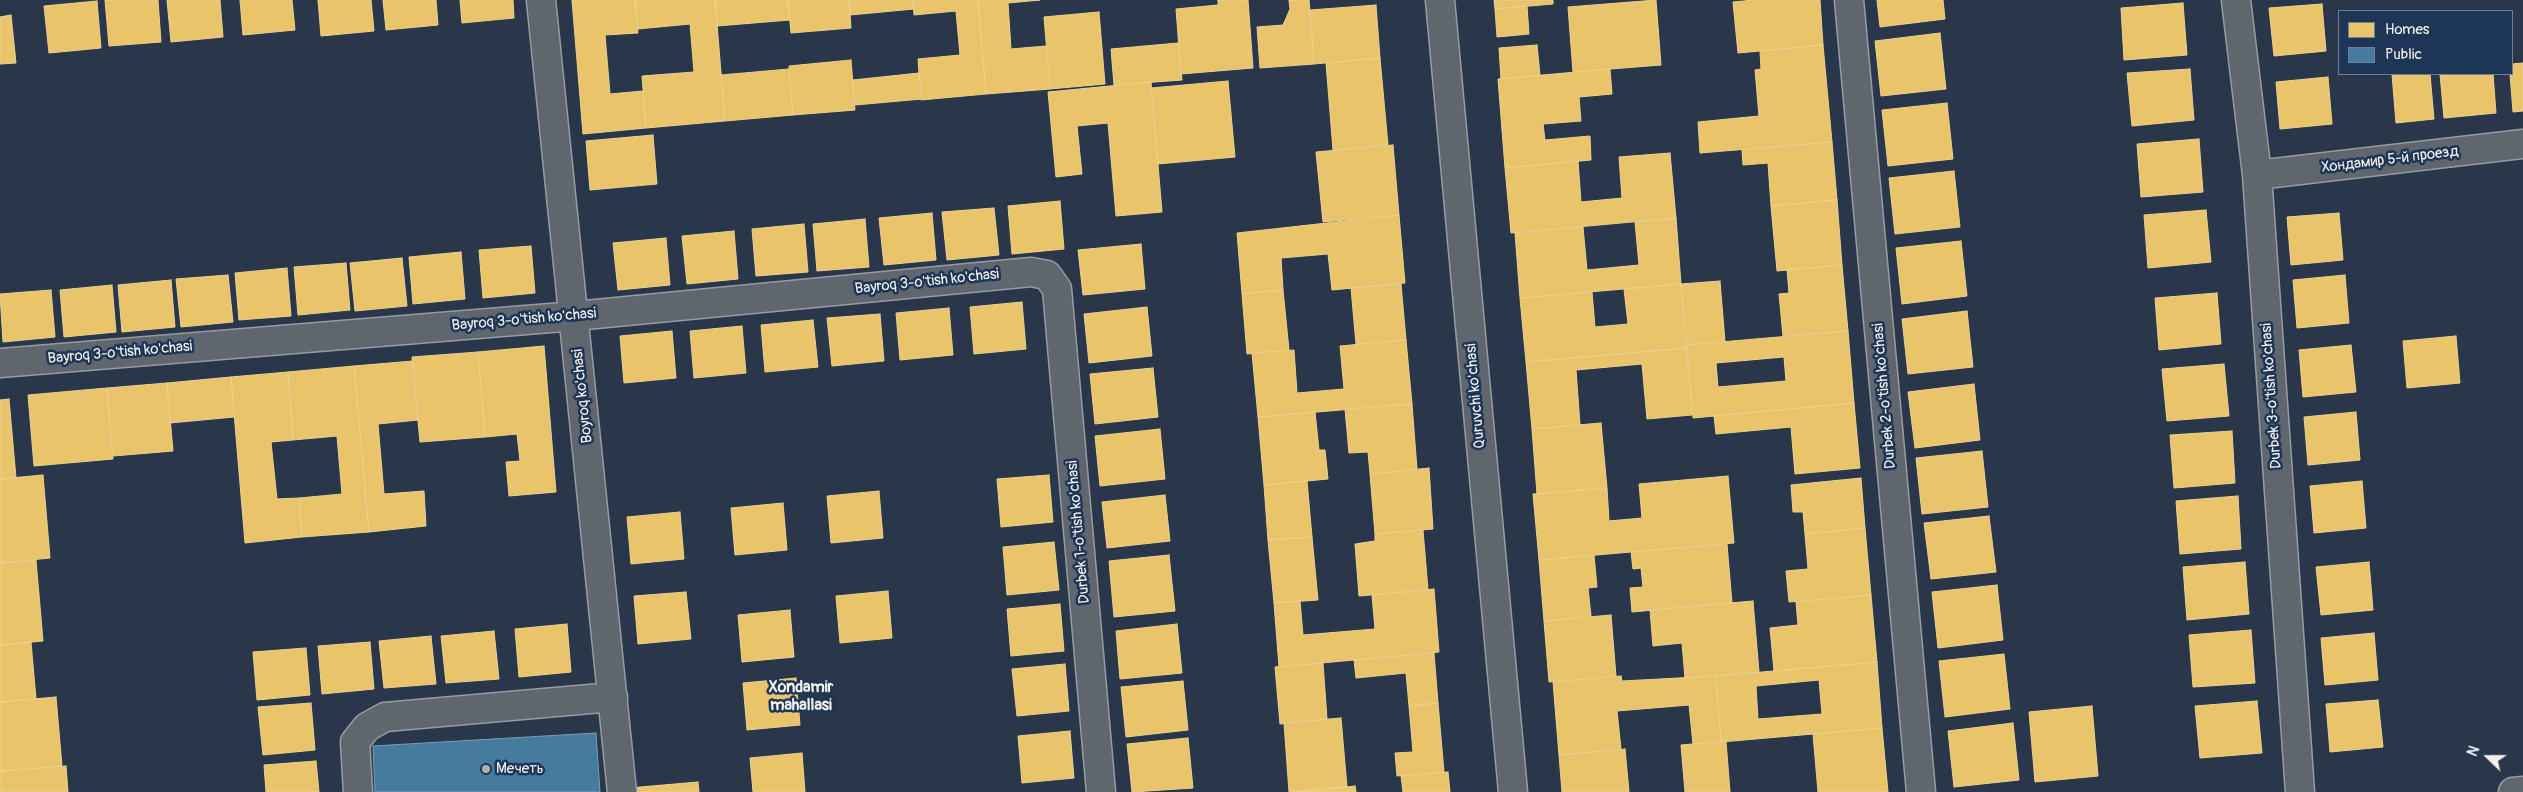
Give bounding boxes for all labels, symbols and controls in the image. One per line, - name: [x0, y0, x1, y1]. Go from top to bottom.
- legend: [2338, 10, 2513, 75]
- text: Homes: [2385, 20, 2430, 39]
- text: Public: [2385, 45, 2422, 64]
- street label: Хондамир 5-й проезд: [2320, 143, 2460, 177]
- street label: Bayroq 3-o'tish ko'chasi: [854, 265, 1000, 299]
- street label: Bayroq 3-o'tish ko'chasi: [451, 305, 597, 335]
- street label: Durbek 2-o'tish ko'chasi: [1870, 322, 1900, 470]
- street label: Durbek 3-o'tish ko'chasi: [2258, 323, 2286, 469]
- street label: Bayroq 3-o'tish ko'chasi: [47, 338, 193, 368]
- street label: Quruvchi ko'chasi: [1462, 343, 1490, 449]
- street label: Boyroq ko'chasi: [569, 348, 597, 444]
- street label: Durbek 1-o'tish ko'chasi: [1064, 460, 1094, 604]
- district label: Xondamir mahallasi: [769, 678, 833, 716]
- north arrow: [2463, 732, 2513, 782]
- text: N: [2464, 744, 2483, 759]
- place label: Мечеть: [496, 760, 544, 778]
- marker: Мечеть: [480, 763, 492, 775]

